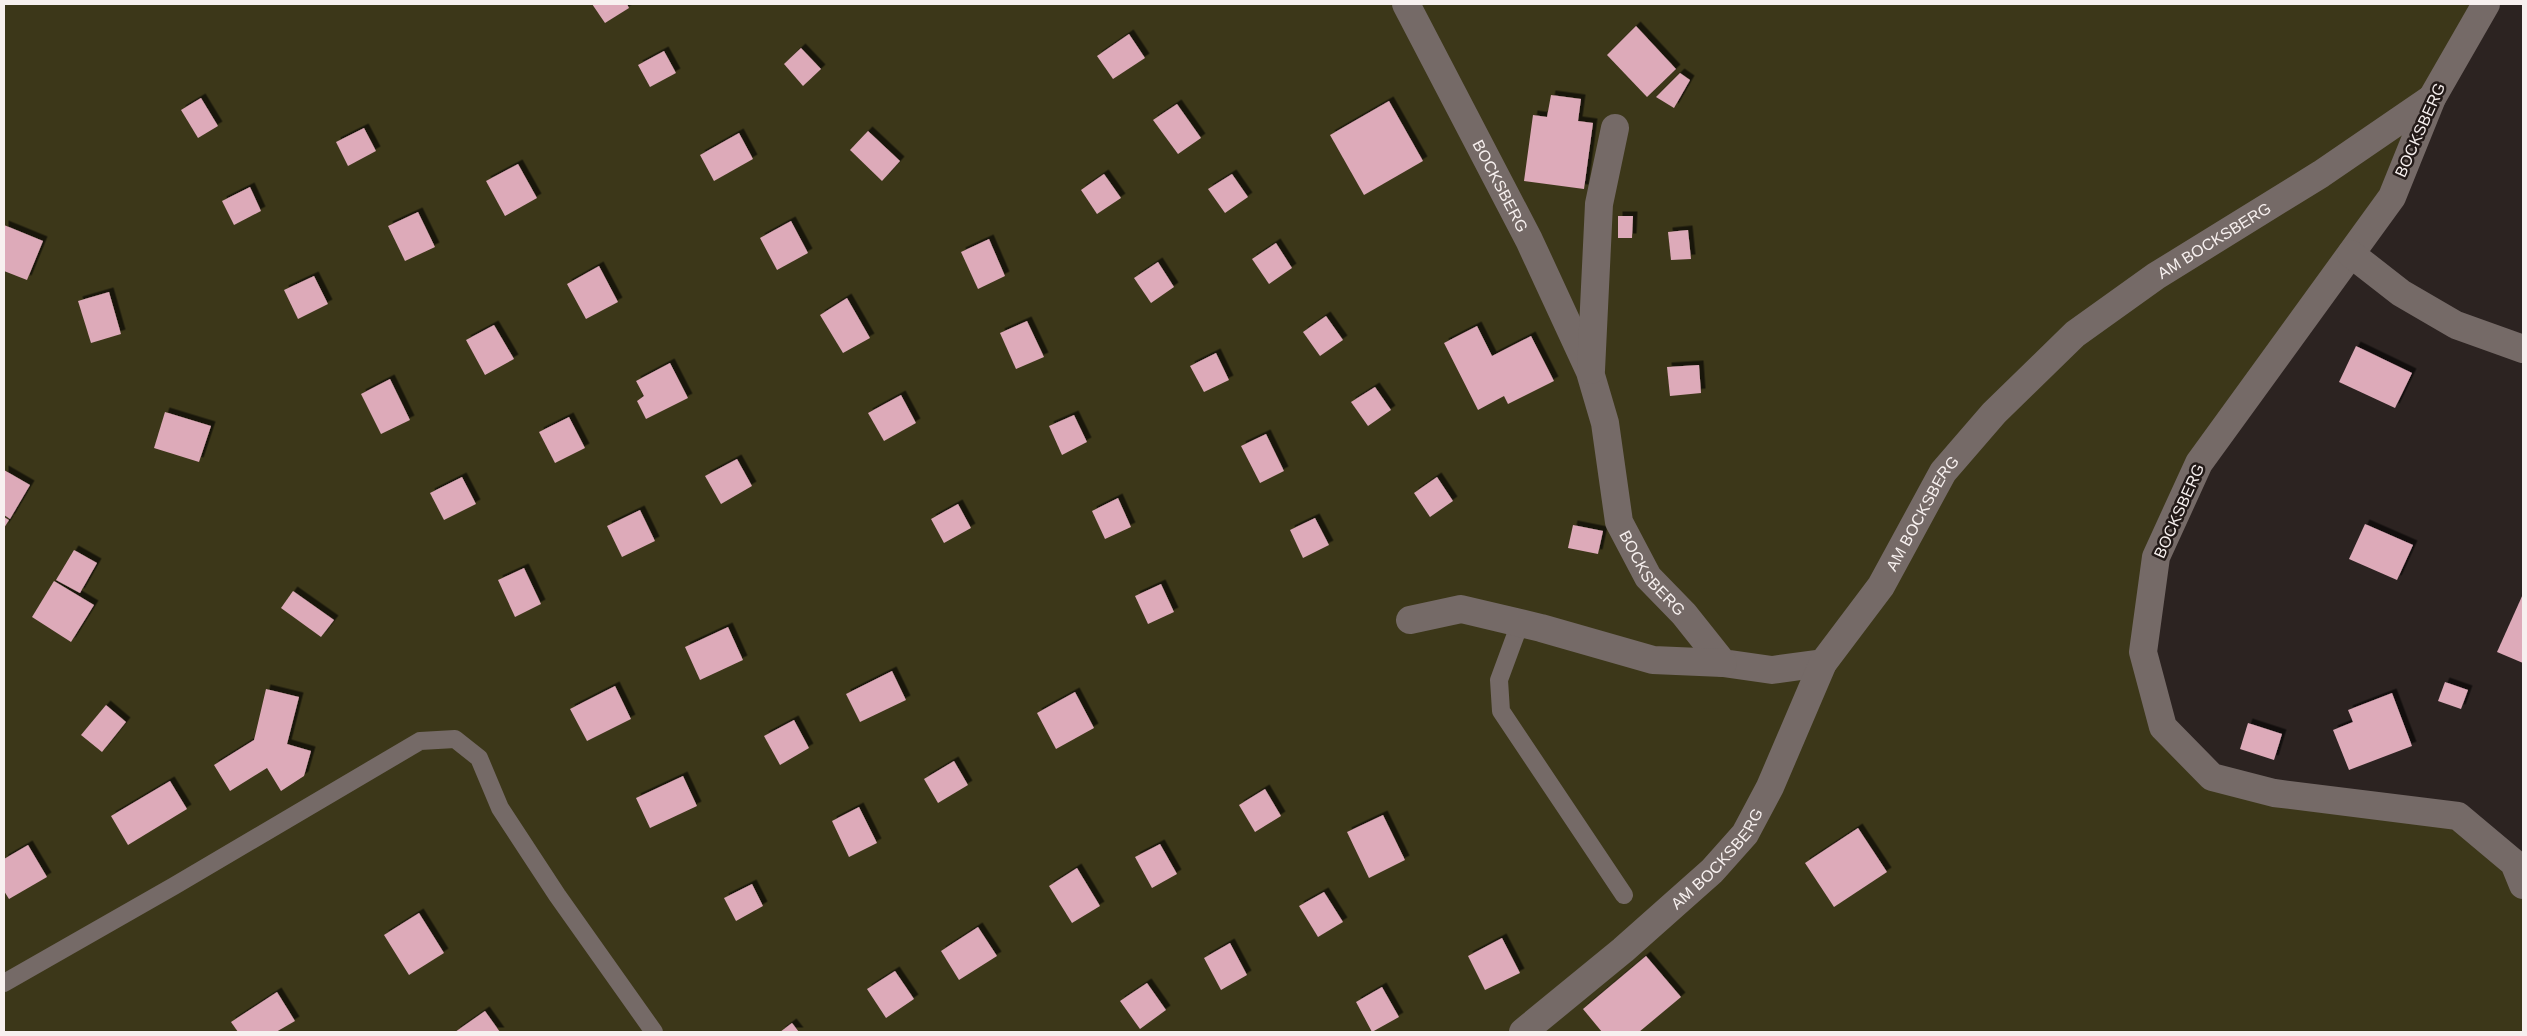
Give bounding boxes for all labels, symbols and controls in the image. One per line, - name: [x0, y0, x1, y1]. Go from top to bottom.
- street label: BOCKSBERG: [2392, 80, 2448, 180]
- street label: BOCKSBERG: [1470, 137, 1532, 235]
- street label: AM BOCKSBERG: [2154, 199, 2274, 282]
- street label: AM BOCKSBERG: [1882, 452, 1962, 574]
- street label: BOCKSBERG: [2151, 461, 2207, 561]
- street label: BOCKSBERG: [1616, 527, 1689, 619]
- street label: AM BOCKSBERG: [1667, 805, 1766, 912]

